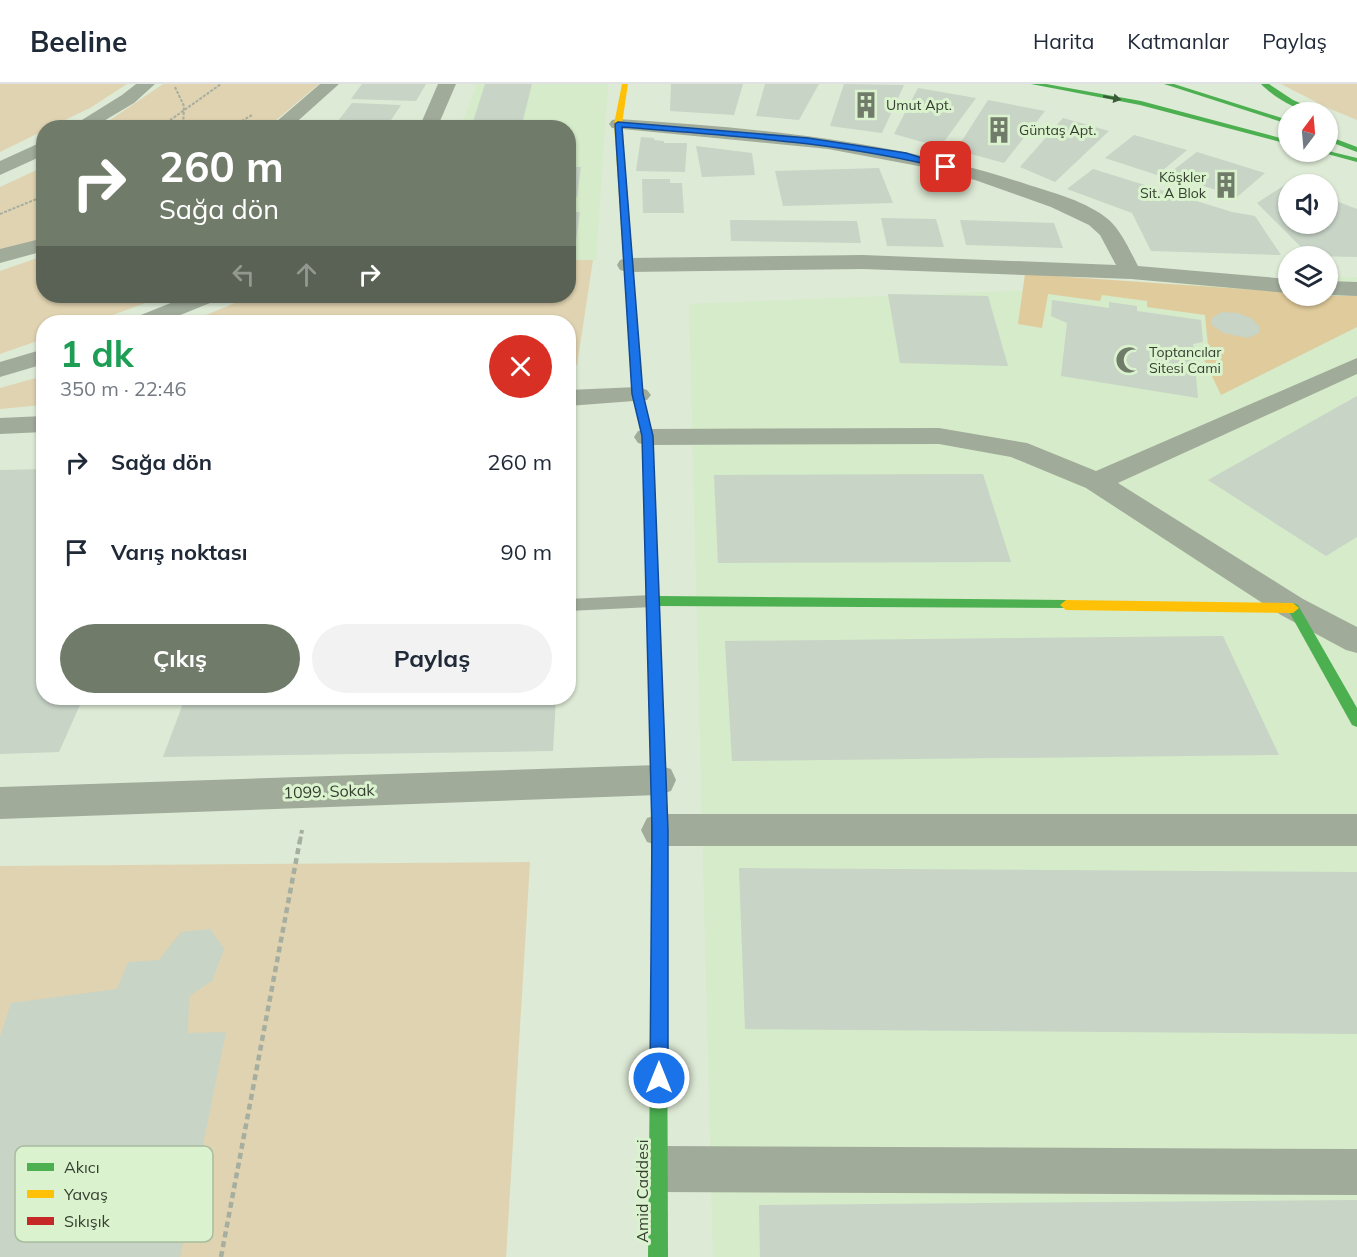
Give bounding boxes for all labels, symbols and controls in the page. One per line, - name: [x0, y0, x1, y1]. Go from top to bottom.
- text: Beeline: [30, 24, 127, 59]
- text: Harita: [1033, 28, 1094, 54]
- text: Katmanlar: [1127, 28, 1229, 54]
- text: Paylaş: [1262, 28, 1327, 54]
- building icon: Umut Apt.: [851, 90, 881, 120]
- one-way arrow: [1103, 93, 1122, 102]
- place label: Umut Apt.: [886, 96, 952, 114]
- north arrow: [1278, 102, 1338, 162]
- map controls: [1278, 102, 1338, 306]
- building icon: Güntaş Apt.: [984, 115, 1014, 145]
- place label: Güntaş Apt.: [1019, 121, 1096, 139]
- text: 260 m: [159, 140, 284, 193]
- pin: [920, 141, 971, 192]
- icon: right: [60, 144, 138, 222]
- icon: arrive: [929, 150, 962, 183]
- place label: Köşkler Sit. A Blok: [1140, 168, 1207, 202]
- building icon: Köşkler Sit. A Blok: [1211, 170, 1241, 200]
- button: sound: [1278, 174, 1338, 234]
- text: Sağa dön: [159, 192, 279, 226]
- button: layers: [1278, 246, 1338, 306]
- icon: left: [227, 258, 260, 291]
- icon: ahead: [290, 258, 323, 291]
- icon: right: [353, 258, 386, 291]
- text: 1 dk: [60, 331, 134, 376]
- button: close: [489, 335, 552, 398]
- place label: Toptancılar Sitesi Cami: [1149, 343, 1222, 377]
- mosque icon: Toptancılar Sitesi Cami: [1114, 345, 1144, 375]
- text: 350 m · 22:46: [60, 376, 186, 401]
- icon: right: [60, 446, 93, 479]
- text: Sağa dön: [111, 448, 212, 476]
- text: 260 m: [487, 448, 552, 476]
- icon: arrive: [60, 536, 93, 569]
- text: Varış noktası: [111, 538, 247, 566]
- text: 90 m: [501, 538, 552, 566]
- button: Çıkış: [60, 624, 300, 693]
- button: Paylaş: [312, 624, 552, 693]
- street label: 1099. Sokak: [283, 779, 376, 803]
- position arrow: [627, 1046, 691, 1110]
- street label: Amid Caddesi: [632, 1139, 652, 1243]
- legend: [15, 1146, 213, 1242]
- text: Akıcı: [64, 1157, 100, 1177]
- text: Yavaş: [63, 1184, 108, 1204]
- text: Sıkışık: [64, 1211, 111, 1231]

